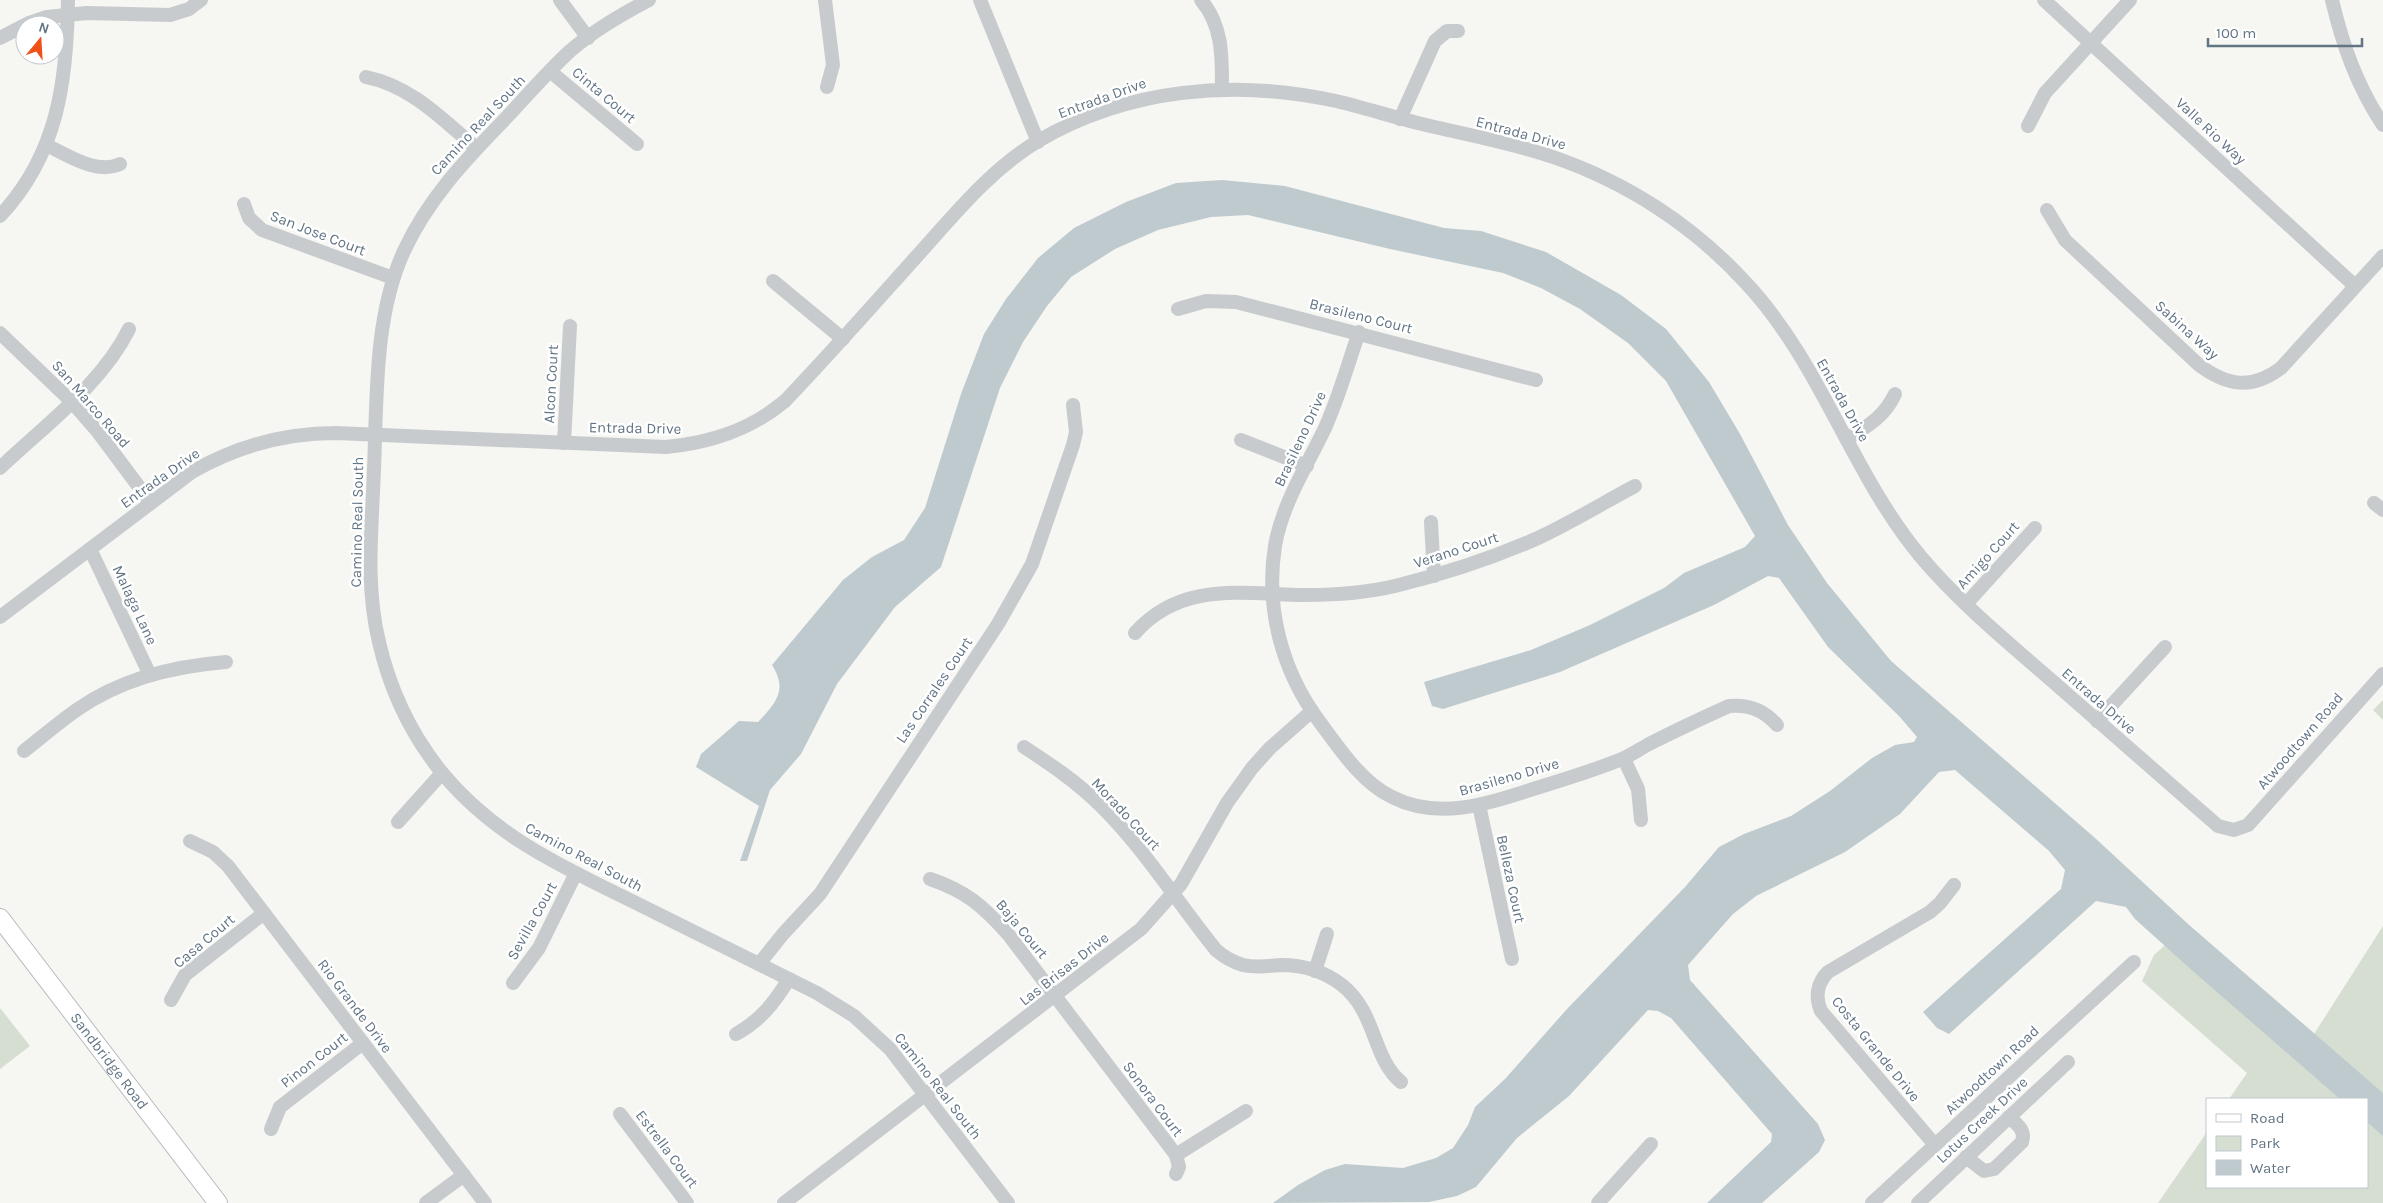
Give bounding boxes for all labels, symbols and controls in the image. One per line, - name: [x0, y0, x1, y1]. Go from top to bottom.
- north arrow: [15, 15, 65, 65]
- scale bar: [2208, 15, 2362, 47]
- text: N: [36, 18, 51, 38]
- text: 100 m: [2216, 24, 2256, 42]
- street label: Cinta Court: [568, 63, 640, 127]
- street label: Camino Real South: [427, 71, 529, 179]
- street label: Entrada Drive: [1055, 74, 1149, 122]
- street label: Valle Rio Way: [2172, 94, 2250, 168]
- street label: Entrada Drive: [1474, 112, 1568, 154]
- street label: San Jose Court: [268, 207, 369, 260]
- street label: Brasileno Court: [1308, 294, 1415, 338]
- street label: Sabina Way: [2151, 297, 2223, 363]
- street label: Alcon Court: [540, 344, 562, 424]
- street label: Entrada Drive: [1813, 355, 1873, 445]
- street label: San Marco Road: [48, 356, 134, 452]
- street label: Brasileno Drive: [1270, 388, 1330, 490]
- street label: Entrada Drive: [589, 418, 681, 438]
- street label: Entrada Drive: [117, 444, 203, 512]
- street label: Camino Real South: [347, 456, 367, 588]
- street label: Amigo Court: [1953, 517, 2023, 593]
- street label: Verano Court: [1412, 528, 1501, 572]
- street label: Malaga Lane: [109, 562, 161, 648]
- street label: Las Corrales Court: [892, 633, 976, 746]
- street label: Entrada Drive: [2058, 664, 2140, 738]
- street label: Atwoodtown Road: [2253, 689, 2347, 793]
- street label: Brasileno Drive: [1457, 754, 1561, 800]
- street label: Morado Court: [1088, 774, 1164, 854]
- street label: Camino Real South: [522, 818, 646, 896]
- street label: Belleza Court: [1493, 833, 1529, 925]
- street label: Sevilla Court: [503, 878, 561, 963]
- street label: Baja Court: [992, 896, 1052, 962]
- street label: Casa Court: [170, 910, 239, 972]
- street label: Las Brisas Drive: [1016, 928, 1112, 1010]
- street label: Rio Grande Drive: [314, 955, 396, 1057]
- street label: Costa Grande Drive: [1828, 993, 1924, 1105]
- street label: Sandbridge Road: [67, 1009, 152, 1113]
- street label: Atwoodtown Road: [1941, 1022, 2043, 1118]
- street label: Pinon Court: [277, 1028, 351, 1092]
- street label: Camino Real South: [891, 1029, 985, 1143]
- street label: Sonora Court: [1119, 1058, 1187, 1140]
- street label: Lotus Creek Drive: [1933, 1073, 2031, 1167]
- legend: [2206, 1098, 2368, 1188]
- street label: Estrella Court: [632, 1107, 702, 1192]
- text: Road: [2250, 1109, 2285, 1127]
- text: Park: [2250, 1134, 2280, 1152]
- text: Water: [2250, 1159, 2291, 1177]

